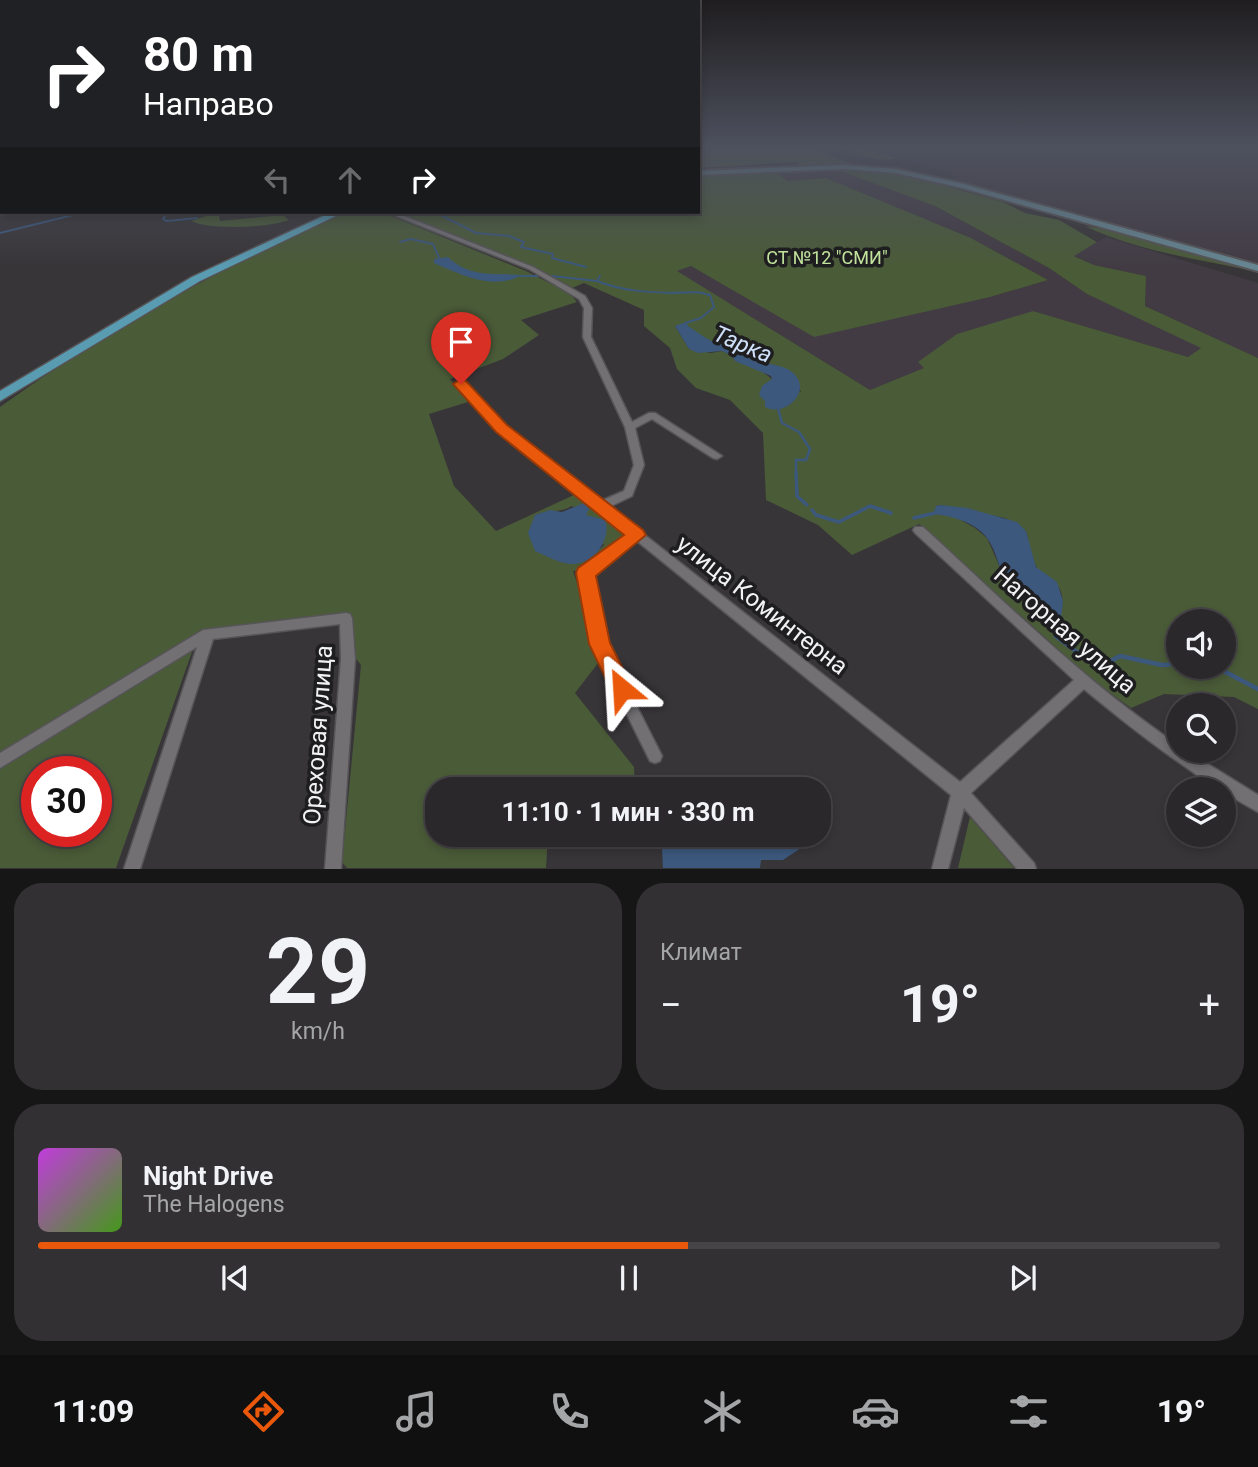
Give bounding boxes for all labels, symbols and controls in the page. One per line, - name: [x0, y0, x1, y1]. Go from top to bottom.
- text: 80 m: [143, 26, 254, 83]
- icon: right: [28, 28, 119, 119]
- text: Направо: [143, 85, 274, 123]
- icon: left: [258, 161, 296, 199]
- icon: ahead: [331, 161, 369, 199]
- icon: right: [404, 161, 442, 199]
- park label: СТ №12 "СМИ": [766, 247, 888, 268]
- pin: [431, 312, 491, 384]
- water label: Тарка: [709, 320, 776, 369]
- icon: arrive: [442, 323, 480, 361]
- street label: улица Коминтерна: [671, 529, 853, 681]
- street label: Нагорная улица: [988, 561, 1142, 699]
- map controls: [1166, 609, 1236, 847]
- button: sound: [1166, 609, 1236, 679]
- street label: Ореховая улица: [298, 644, 338, 826]
- position arrow: [585, 652, 659, 726]
- button: search: [1166, 693, 1236, 763]
- speed limit sign: 30: [21, 756, 112, 847]
- button: layers: [1166, 777, 1236, 847]
- text: 11:10 · 1 мин · 330 m: [502, 797, 754, 827]
- text: 29: [266, 919, 370, 1025]
- text: Климат: [660, 939, 742, 966]
- text: 19°: [900, 974, 980, 1035]
- text: −: [660, 983, 682, 1027]
- text: +: [1198, 983, 1220, 1027]
- text: km/h: [291, 1018, 345, 1045]
- text: Night Drive: [143, 1161, 273, 1191]
- text: The Halogens: [143, 1191, 285, 1218]
- icon: previous: [216, 1259, 254, 1297]
- icon: pause: [610, 1259, 648, 1297]
- icon: next: [1004, 1259, 1042, 1297]
- icon: directions: [239, 1387, 288, 1436]
- icon: music: [392, 1387, 441, 1436]
- icon: phone: [545, 1387, 594, 1436]
- icon: climate: [698, 1387, 747, 1436]
- icon: car: [851, 1387, 900, 1436]
- icon: filters: [1004, 1387, 1053, 1436]
- text: 11:09: [52, 1392, 134, 1430]
- text: 19°: [1157, 1392, 1206, 1430]

